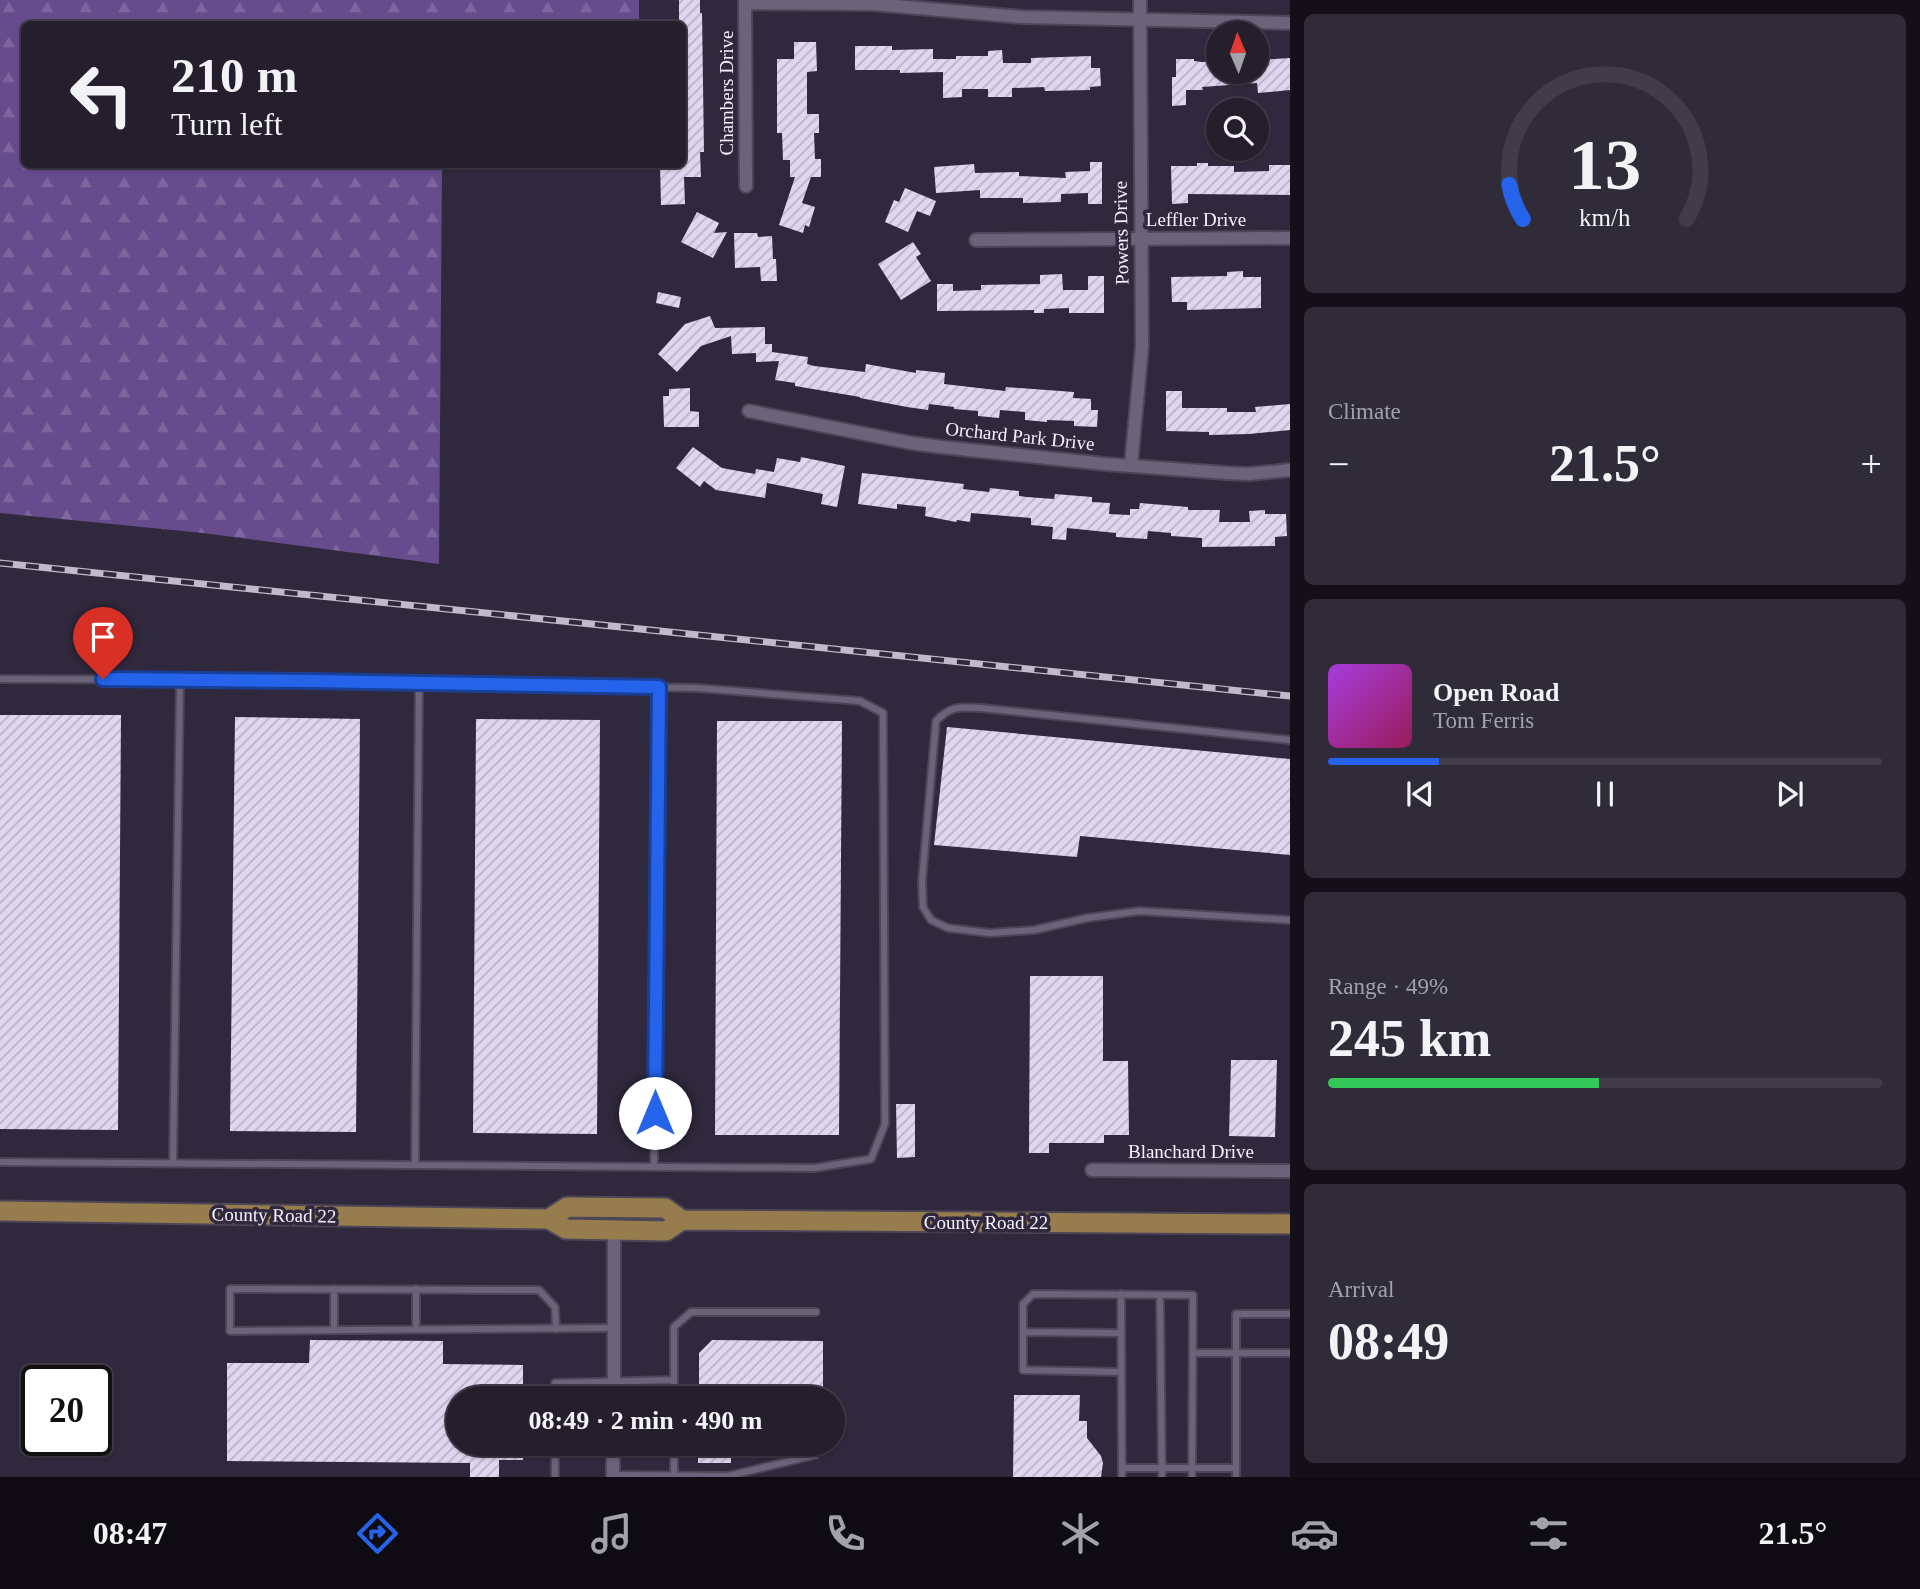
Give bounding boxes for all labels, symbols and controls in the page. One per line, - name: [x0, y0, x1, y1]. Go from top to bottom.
- north arrow: [1206, 21, 1269, 84]
- map controls: [1206, 21, 1269, 161]
- street label: Chambers Drive: [716, 30, 737, 156]
- text: 210 m: [171, 48, 298, 103]
- icon: left: [56, 49, 147, 140]
- button: search: [1206, 98, 1269, 161]
- text: Turn left: [171, 106, 283, 142]
- text: 13: [1569, 125, 1641, 206]
- street label: Powers Drive: [1110, 181, 1132, 285]
- text: km/h: [1579, 204, 1631, 231]
- street label: Leffler Drive: [1146, 209, 1246, 230]
- text: Climate: [1328, 399, 1401, 424]
- street label: Orchard Park Drive: [944, 418, 1096, 454]
- text: 21.5°: [1549, 435, 1661, 492]
- text: −: [1328, 443, 1349, 485]
- text: +: [1861, 443, 1882, 485]
- pin: [73, 607, 133, 679]
- icon: arrive: [84, 618, 122, 656]
- text: Open Road: [1433, 678, 1559, 707]
- text: Tom Ferris: [1433, 708, 1534, 733]
- icon: previous: [1401, 775, 1439, 813]
- icon: pause: [1586, 775, 1624, 813]
- icon: next: [1771, 775, 1809, 813]
- text: Range · 49%: [1328, 974, 1448, 999]
- text: 245 km: [1328, 1010, 1491, 1067]
- position arrow: [618, 1076, 692, 1150]
- street label: Blanchard Drive: [1128, 1141, 1254, 1162]
- street label: County Road 22: [212, 1203, 336, 1227]
- street label: County Road 22: [924, 1212, 1048, 1233]
- text: Arrival: [1328, 1277, 1394, 1302]
- text: 08:49: [1328, 1313, 1449, 1370]
- speed limit sign: 20: [21, 1365, 112, 1456]
- text: 08:49 · 2 min · 490 m: [529, 1406, 763, 1435]
- icon: directions: [353, 1509, 402, 1558]
- icon: music: [587, 1509, 636, 1558]
- icon: phone: [821, 1509, 870, 1558]
- icon: climate: [1056, 1509, 1105, 1558]
- icon: car: [1290, 1509, 1339, 1558]
- icon: filters: [1524, 1509, 1573, 1558]
- text: 08:47: [93, 1515, 167, 1551]
- text: 21.5°: [1759, 1515, 1827, 1551]

